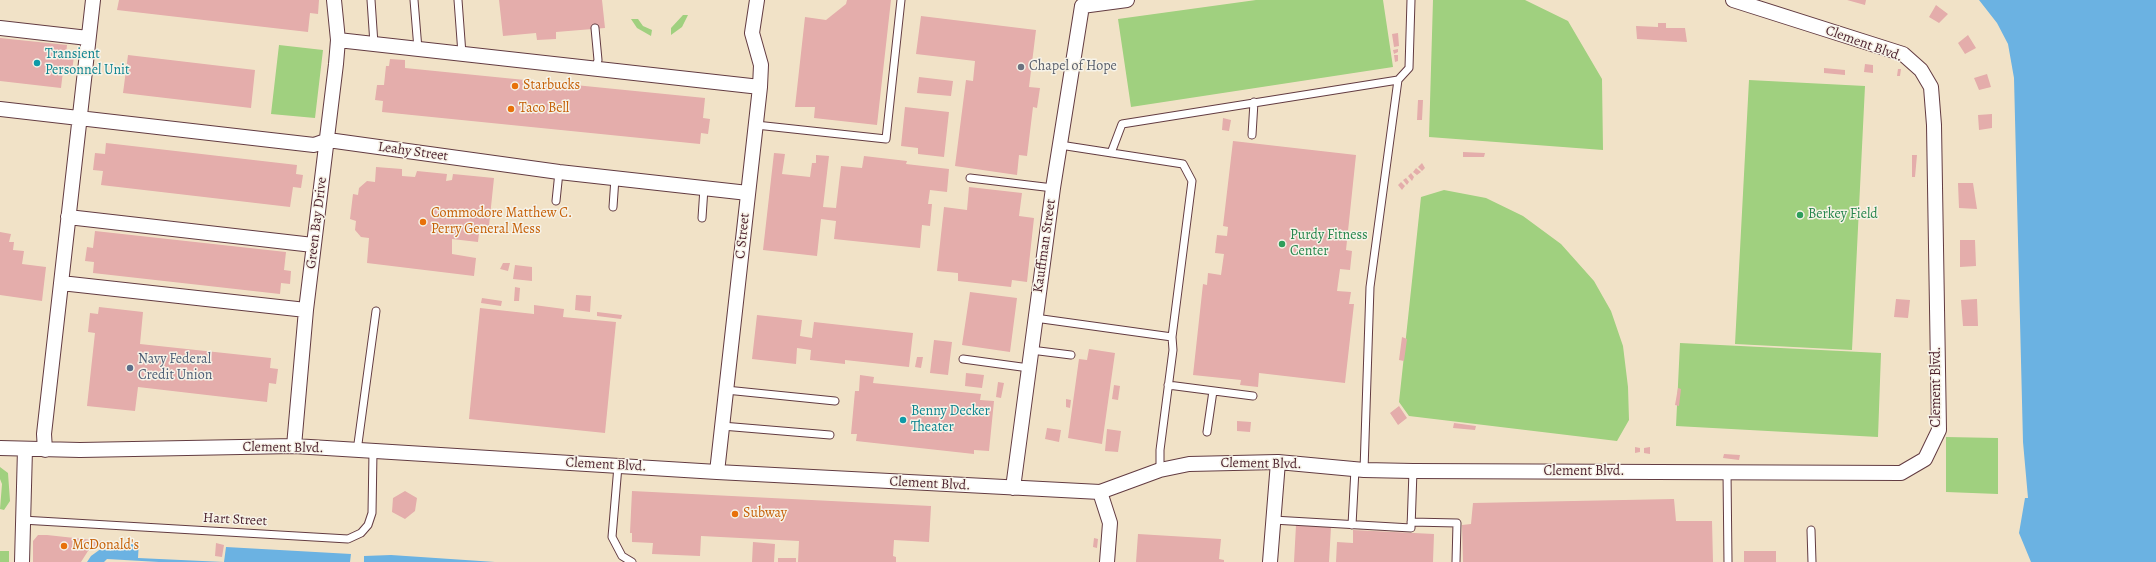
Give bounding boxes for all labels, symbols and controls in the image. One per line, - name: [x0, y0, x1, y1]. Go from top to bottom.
- street label: Clement Blvd.: [1823, 22, 1905, 66]
- place label: Transient Personnel Unit: [45, 47, 130, 80]
- marker: Transient Personnel Unit: [32, 58, 42, 68]
- place label: Chapel of Hope: [1029, 59, 1117, 75]
- marker: Chapel of Hope: [1016, 62, 1026, 72]
- place label: Starbucks: [523, 78, 580, 94]
- marker: Starbucks: [510, 81, 520, 91]
- place label: Taco Bell: [519, 101, 569, 117]
- marker: Taco Bell: [506, 104, 516, 114]
- street label: Leahy Street: [377, 139, 449, 165]
- street label: Green Bay Drive: [303, 176, 331, 270]
- street label: Kauffman Street: [1030, 198, 1060, 294]
- place label: Commodore Matthew C. Perry General Mess: [431, 206, 572, 238]
- place label: Berkey Field: [1808, 207, 1878, 223]
- marker: Berkey Field: [1795, 210, 1805, 220]
- street label: C Street: [732, 212, 754, 260]
- marker: Commodore Matthew C. Perry General Mess: [418, 217, 428, 227]
- place label: Purdy Fitness Center: [1290, 228, 1368, 260]
- marker: Purdy Fitness Center: [1277, 239, 1287, 249]
- street label: Clement Blvd.: [1929, 346, 1945, 428]
- place label: Navy Federal Credit Union: [138, 352, 212, 384]
- marker: Navy Federal Credit Union: [125, 363, 135, 373]
- place label: Benny Decker Theater: [911, 404, 990, 436]
- marker: Benny Decker Theater: [898, 415, 908, 425]
- street label: Clement Blvd.: [242, 439, 324, 457]
- street label: Clement Blvd.: [565, 454, 647, 476]
- street label: Clement Blvd.: [1220, 455, 1302, 473]
- street label: Clement Blvd.: [1543, 464, 1625, 480]
- street label: Clement Blvd.: [889, 473, 971, 495]
- place label: Subway: [743, 506, 787, 522]
- marker: Subway: [730, 509, 740, 519]
- street label: Hart Street: [203, 510, 267, 530]
- place label: McDonald's: [72, 538, 139, 554]
- marker: McDonald's: [59, 541, 69, 551]

